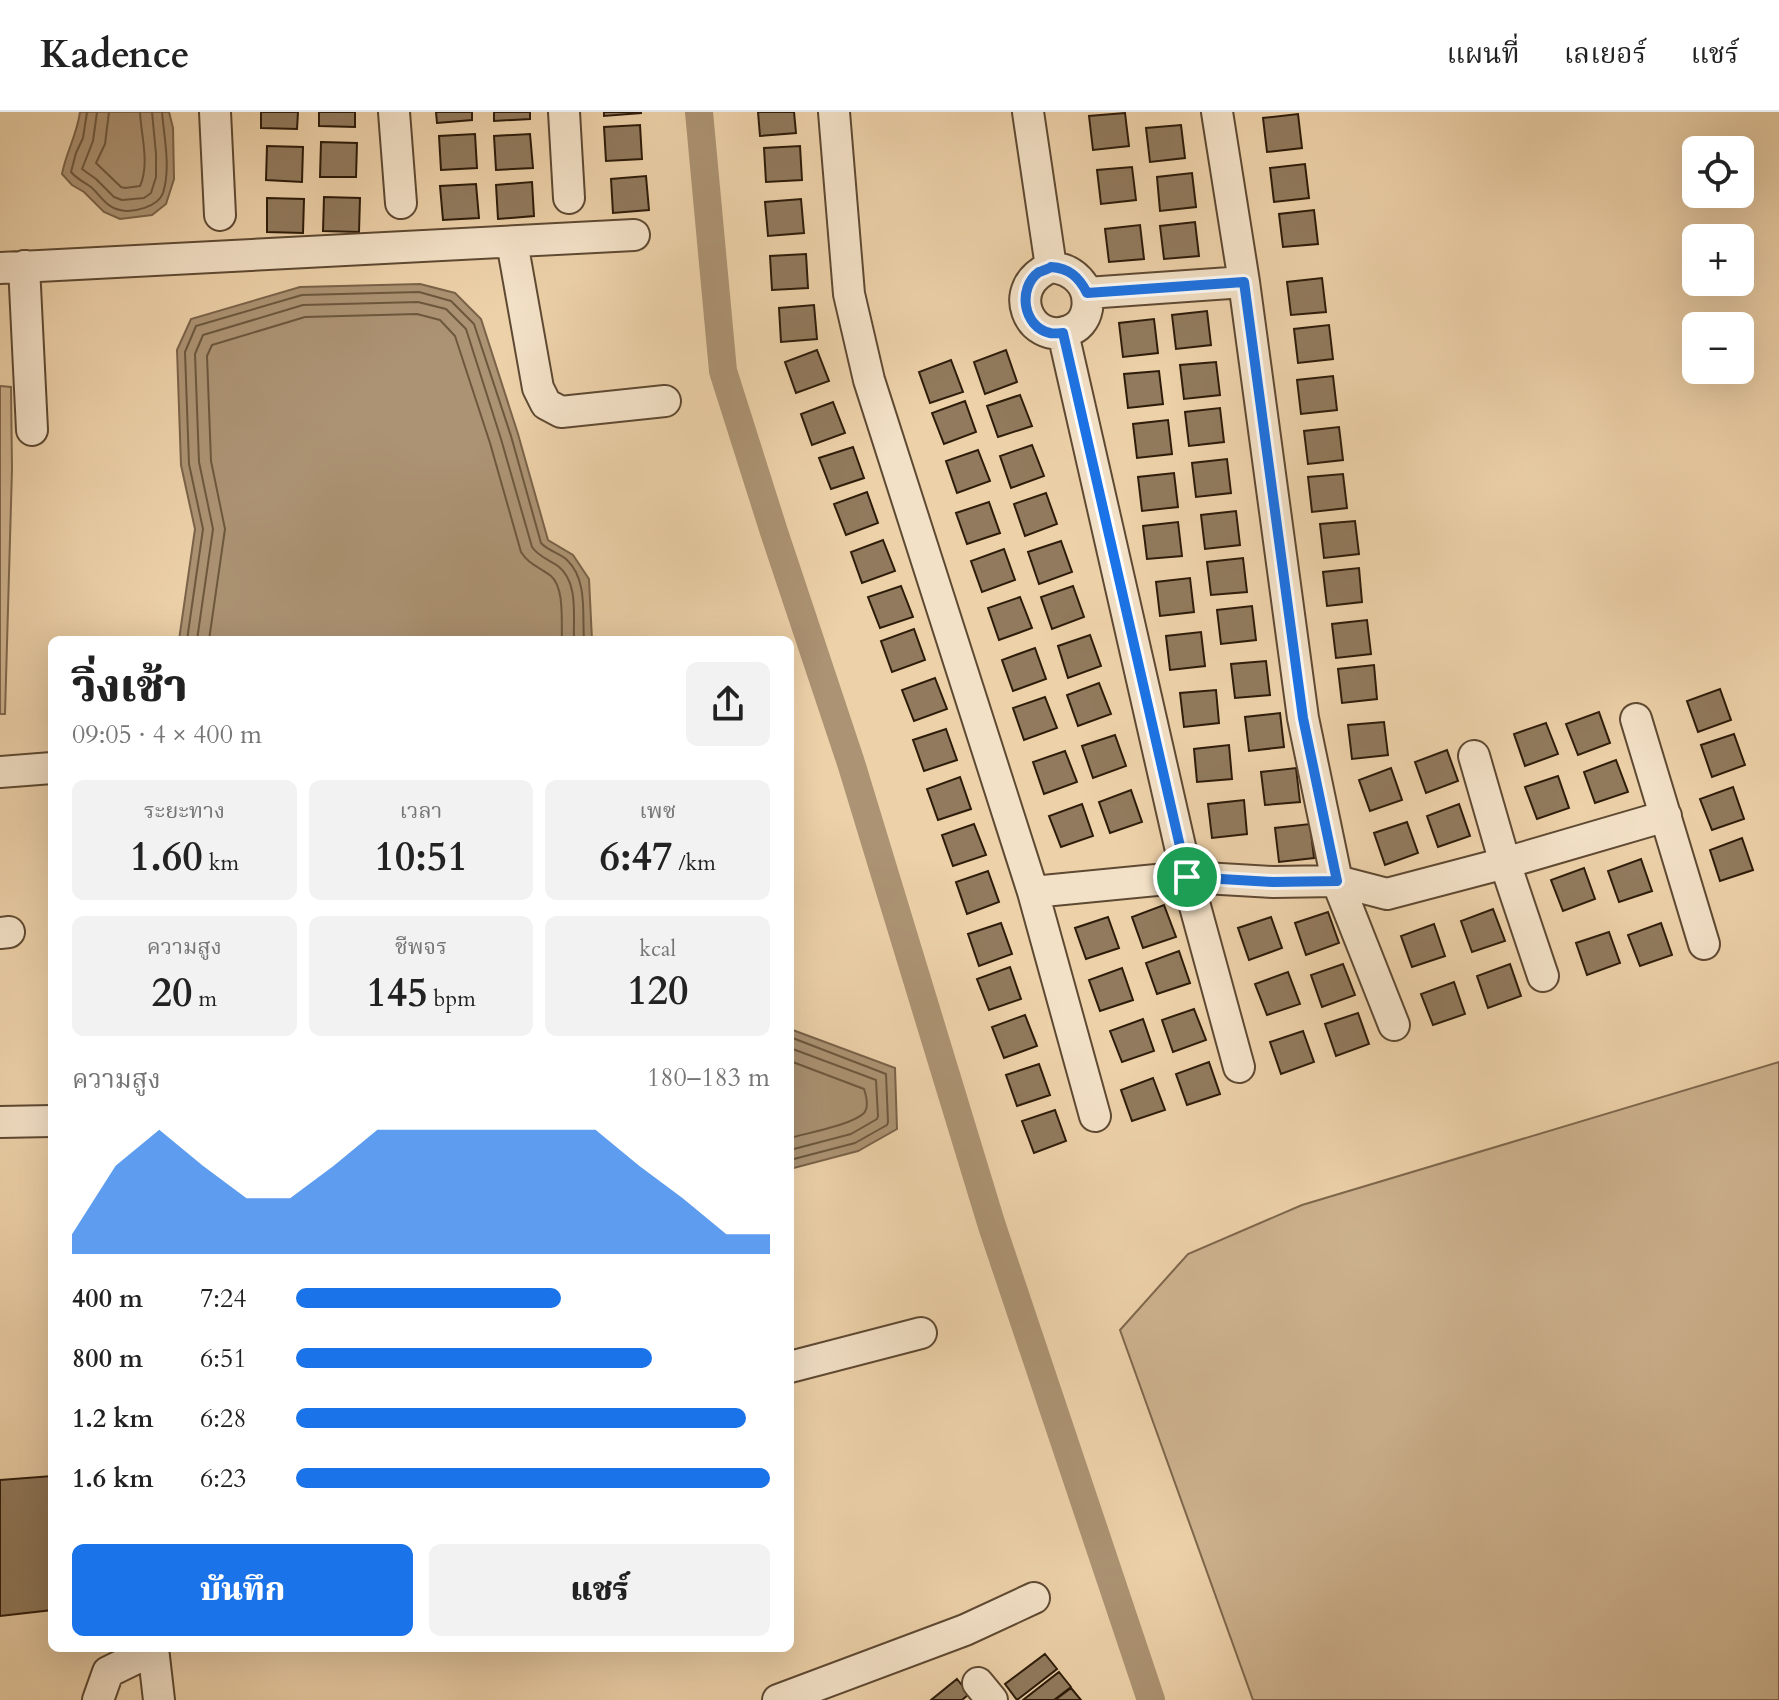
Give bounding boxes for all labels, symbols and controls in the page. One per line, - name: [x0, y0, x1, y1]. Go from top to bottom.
- text: Kadence: [40, 29, 190, 81]
- text: แผนที่: [1446, 35, 1520, 73]
- text: เลเยอร์: [1564, 35, 1647, 73]
- text: แชร์: [1691, 35, 1739, 73]
- map controls: [1682, 136, 1754, 384]
- button: locate: [1682, 136, 1754, 208]
- button: +: [1682, 224, 1754, 296]
- button: −: [1682, 312, 1754, 384]
- text: วิ่งเช้า: [72, 657, 188, 717]
- button: share: [686, 662, 770, 746]
- text: 09:05 · 4 × 400 m: [72, 717, 262, 752]
- text: ระยะทาง: [144, 796, 225, 826]
- text: เวลา: [400, 796, 442, 826]
- text: เพซ: [639, 796, 676, 826]
- text: 1.60: [130, 830, 203, 885]
- text: 10:51: [374, 830, 468, 885]
- text: 6:47: [599, 830, 672, 885]
- pin: [1153, 843, 1221, 911]
- text: km: [203, 848, 239, 878]
- text: /km: [672, 848, 716, 878]
- icon: arrive: [1165, 855, 1209, 899]
- text: ความสูง: [147, 932, 222, 962]
- text: ชีพจร: [395, 932, 447, 962]
- text: kcal: [639, 934, 676, 964]
- text: 120: [627, 964, 688, 1019]
- text: 20: [152, 966, 193, 1021]
- text: 145: [366, 966, 428, 1021]
- text: m: [193, 984, 217, 1014]
- text: bpm: [428, 984, 476, 1014]
- text: 180–183 m: [647, 1060, 770, 1095]
- text: ความสูง: [72, 1062, 161, 1097]
- text: 400 m: [72, 1281, 143, 1316]
- text: 7:24: [200, 1281, 247, 1316]
- text: 800 m: [72, 1341, 143, 1376]
- text: 6:51: [200, 1341, 247, 1376]
- text: 1.2 km: [72, 1401, 153, 1436]
- text: 6:28: [200, 1401, 247, 1436]
- text: 1.6 km: [72, 1461, 153, 1496]
- text: 6:23: [200, 1461, 247, 1496]
- button: บันทึก: [72, 1544, 413, 1636]
- button: แชร์: [429, 1544, 770, 1636]

